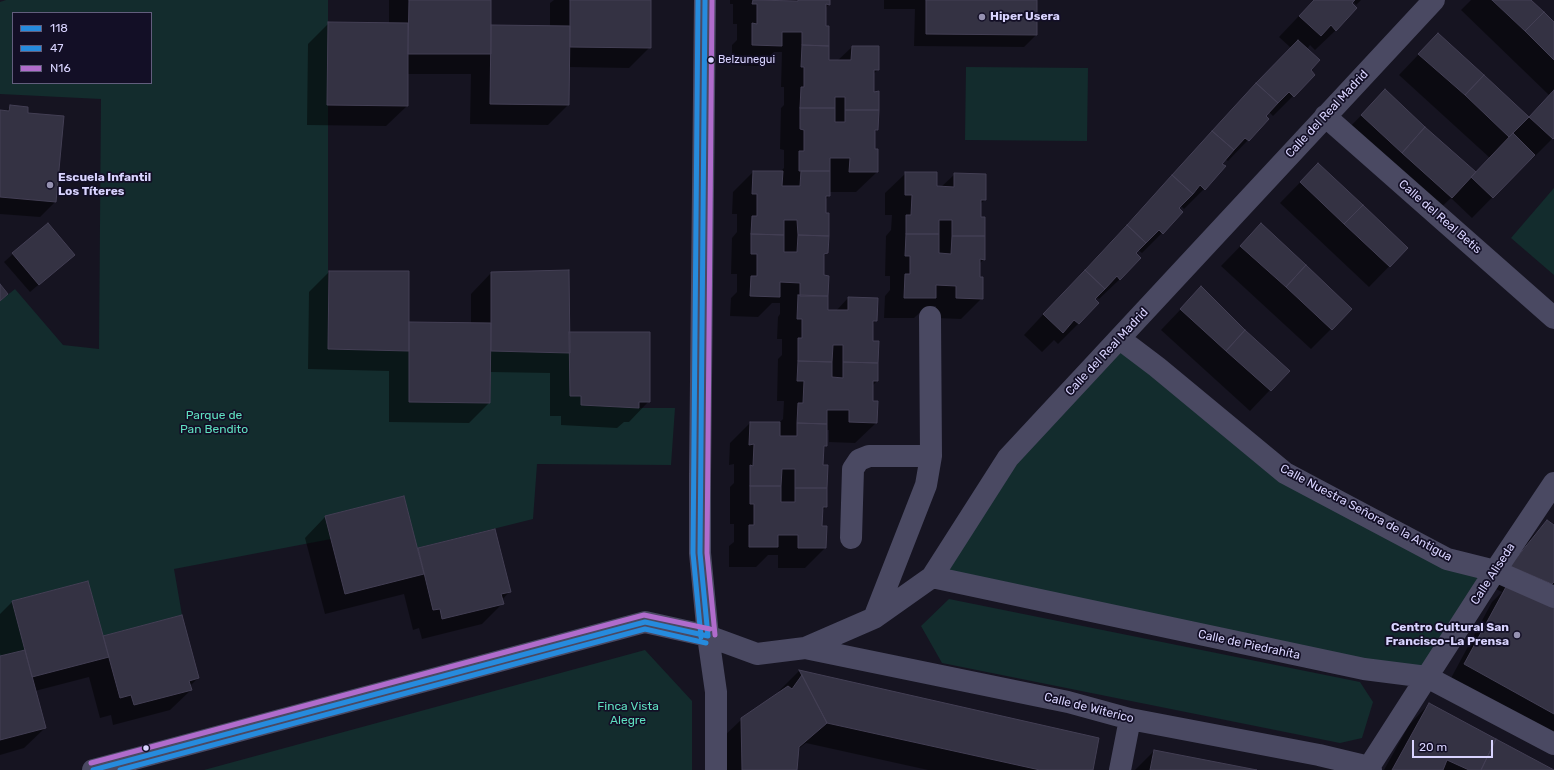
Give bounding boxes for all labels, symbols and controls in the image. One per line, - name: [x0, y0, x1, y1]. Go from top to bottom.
- place label: Hiper Usera: [990, 10, 1060, 24]
- legend: [12, 12, 152, 84]
- marker: Hiper Usera: [977, 12, 987, 22]
- text: 118: [50, 21, 68, 35]
- text: 47: [50, 41, 63, 55]
- place label: Belzunegui: [718, 53, 775, 67]
- marker: Belzunegui: [706, 55, 716, 65]
- text: N16: [50, 61, 71, 75]
- street label: Calle del Real Madrid: [1283, 67, 1371, 161]
- place label: Escuela Infantil Los Títeres: [58, 171, 151, 199]
- street label: Calle del Real Betis: [1396, 177, 1484, 257]
- marker: Escuela Infantil Los Títeres: [45, 180, 55, 190]
- street label: Calle del Real Madrid: [1063, 305, 1151, 399]
- park label: Parque de Pan Bendito: [180, 409, 248, 437]
- street label: Calle Nuestra Señora de la Antigua: [1278, 461, 1454, 565]
- street label: Calle Aliseda: [1468, 540, 1518, 608]
- place label: Centro Cultural San Francisco-La Prensa: [1385, 621, 1509, 649]
- street label: Calle de Piedrahíta: [1197, 627, 1301, 663]
- marker: Centro Cultural San Francisco-La Prensa: [1512, 630, 1522, 640]
- street label: Calle de Witerico: [1043, 690, 1135, 726]
- park label: Finca Vista Alegre: [597, 700, 659, 728]
- scale bar: [1414, 732, 1495, 758]
- text: 20 m: [1419, 740, 1447, 754]
- unlabelled marker: [141, 743, 151, 753]

